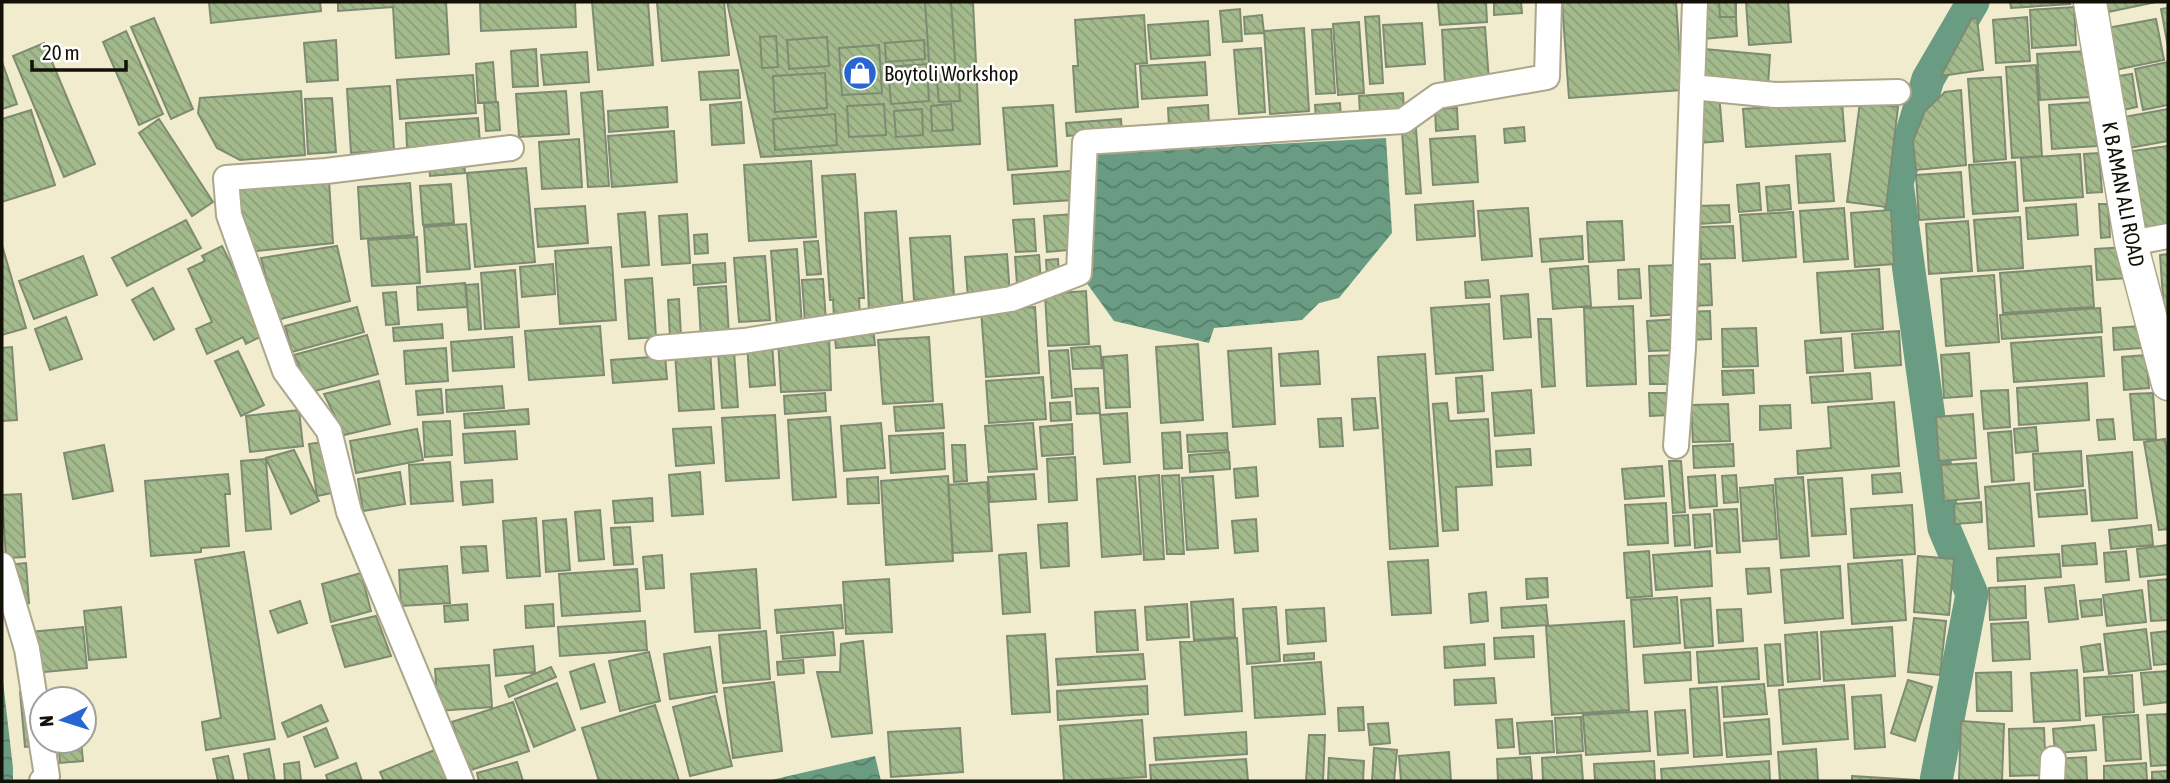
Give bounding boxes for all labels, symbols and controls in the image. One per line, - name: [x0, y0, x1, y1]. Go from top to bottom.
- scale bar: [32, 28, 126, 72]
- text: 20 m: [42, 40, 80, 64]
- shop icon: Boytoli Workshop: [841, 54, 879, 92]
- place label: Boytoli Workshop: [884, 61, 1019, 85]
- street label: K B AMAN ALI ROAD: [2098, 119, 2150, 269]
- north arrow: [28, 685, 98, 755]
- text: N: [35, 715, 57, 728]

